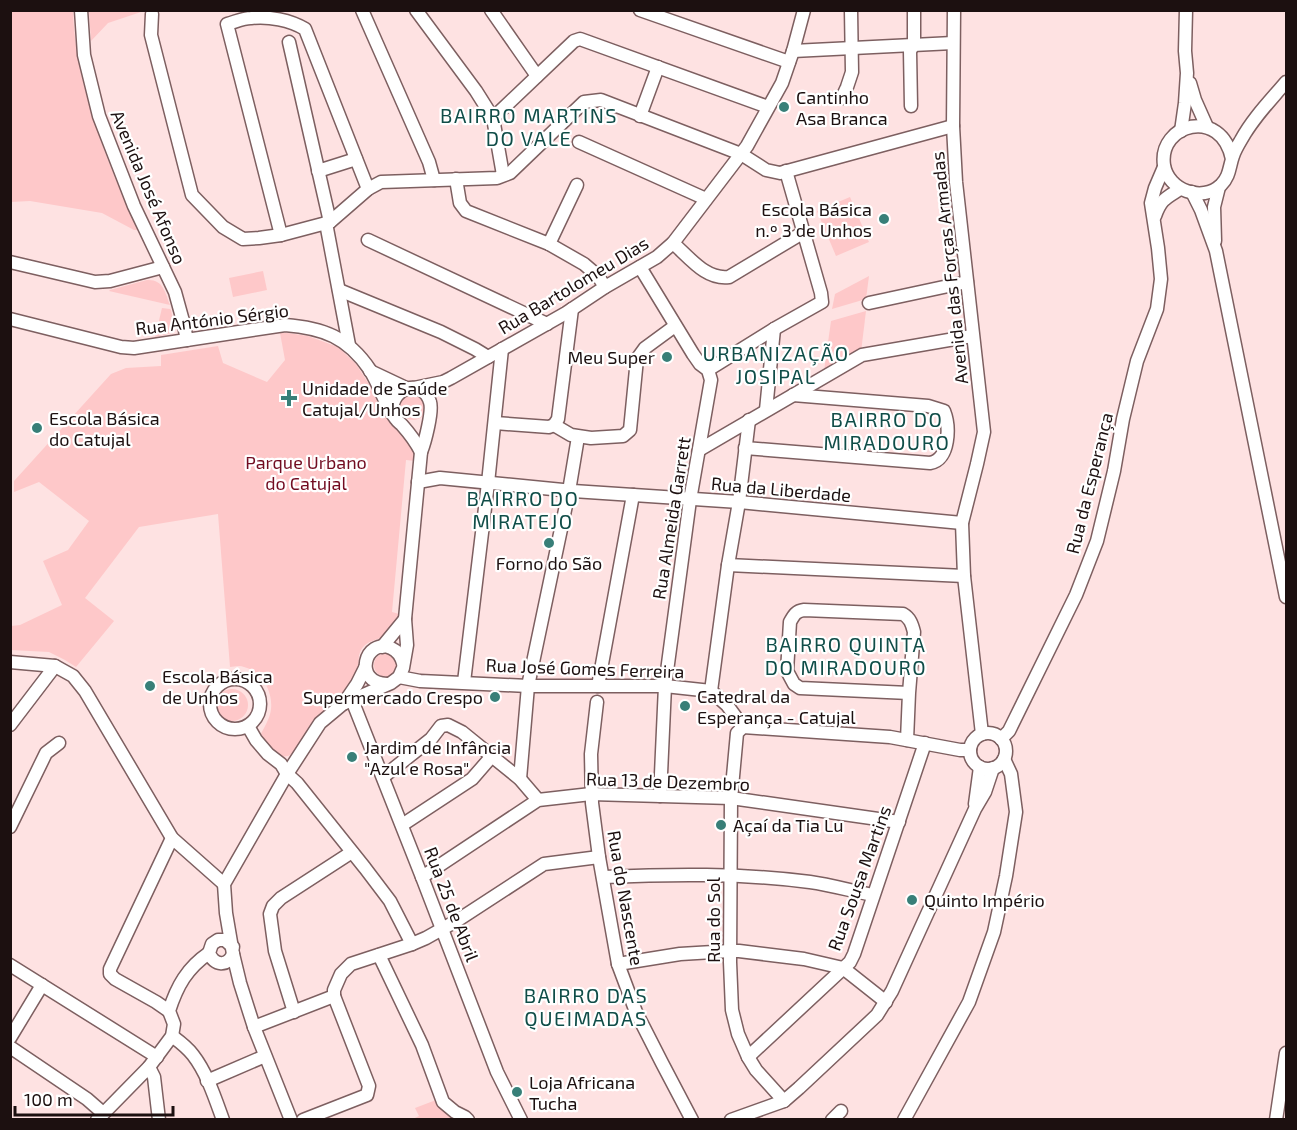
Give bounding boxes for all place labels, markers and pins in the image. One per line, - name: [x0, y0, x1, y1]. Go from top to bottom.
- place label: Cantinho Asa Branca: [796, 86, 888, 129]
- marker: Cantinho Asa Branca: [777, 100, 791, 114]
- place label: Escola Básica n.º 3 de Unhos: [755, 198, 872, 241]
- marker: Escola Básica n.º 3 de Unhos: [877, 212, 891, 226]
- place label: Meu Super: [568, 346, 655, 368]
- marker: Meu Super: [660, 350, 674, 364]
- place label: Unidade de Saúde Catujal/Unhos: [302, 377, 447, 420]
- marker: Unidade de Saúde Catujal/Unhos: [280, 389, 298, 407]
- place label: Escola Básica do Catujal: [49, 407, 160, 450]
- marker: Escola Básica do Catujal: [30, 421, 44, 435]
- marker: Forno do São: [542, 536, 556, 550]
- place label: Forno do São: [496, 552, 602, 574]
- place label: Escola Básica de Unhos: [162, 665, 273, 708]
- marker: Escola Básica de Unhos: [143, 679, 157, 693]
- place label: Catedral da Esperança - Catujal: [697, 685, 856, 729]
- place label: Supermercado Crespo: [303, 686, 483, 708]
- marker: Supermercado Crespo: [488, 690, 502, 704]
- marker: Catedral da Esperança - Catujal: [678, 699, 692, 713]
- place label: Jardim de Infância "Azul e Rosa": [364, 736, 511, 779]
- marker: Jardim de Infância "Azul e Rosa": [345, 750, 359, 764]
- place label: Açaí da Tia Lu: [733, 814, 844, 837]
- marker: Açaí da Tia Lu: [714, 818, 728, 832]
- place label: Quinto Império: [924, 889, 1045, 911]
- marker: Quinto Império: [905, 893, 919, 907]
- place label: Loja Africana Tucha: [529, 1071, 635, 1114]
- marker: Loja Africana Tucha: [510, 1085, 524, 1099]

